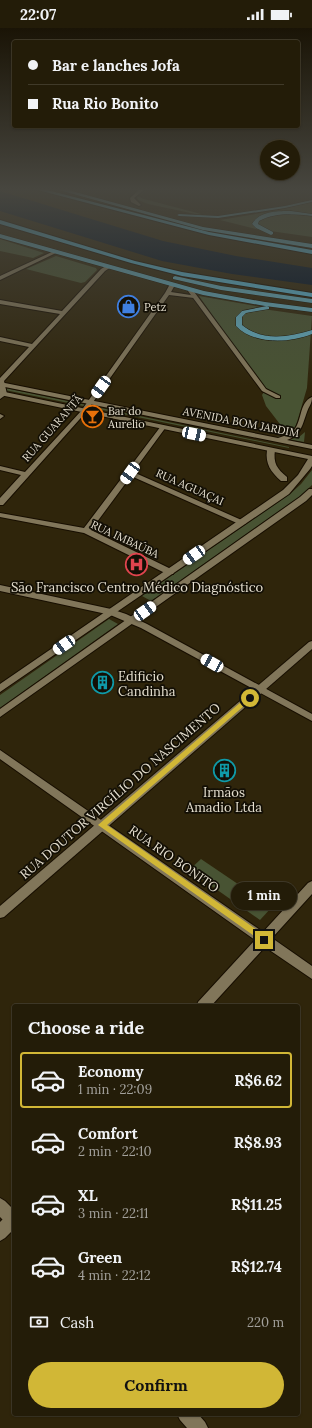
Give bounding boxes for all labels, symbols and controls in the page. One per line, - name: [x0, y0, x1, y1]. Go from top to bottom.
- text: 22:07: [20, 5, 56, 24]
- text: Bar e lanches Jofa: [52, 56, 180, 75]
- text: Rua Rio Bonito: [52, 94, 158, 113]
- map controls: [260, 140, 300, 180]
- button: layers: [260, 140, 300, 180]
- shop icon: Petz: [116, 294, 142, 320]
- place label: Petz: [144, 300, 167, 314]
- car: [89, 374, 113, 400]
- street label: RUA GUARANTÃ: [19, 391, 86, 464]
- bar icon: Bar do Aurelio: [79, 404, 105, 430]
- place label: Bar do Aurelio: [107, 404, 145, 431]
- street label: AVENIDA BOM JARDIM: [181, 404, 300, 440]
- car: [181, 426, 207, 442]
- car: [118, 460, 142, 486]
- street label: RUA AGUAÇAI: [154, 466, 226, 508]
- street label: RUA IMBAÚBA: [89, 517, 162, 561]
- car: [181, 543, 207, 567]
- hospital icon: São Francisco Centro Médico Diagnóstico: [124, 552, 150, 578]
- place label: São Francisco Centro Médico Diagnóstico: [11, 579, 263, 596]
- car: [132, 599, 158, 623]
- car: [51, 633, 77, 657]
- car: [199, 652, 225, 674]
- place label: Edificio Candinha: [118, 668, 176, 700]
- building icon: Edificio Candinha: [89, 670, 115, 696]
- route start: [241, 689, 259, 707]
- street label: RUA DOUTOR VIRGÍLIO DO NASCIMENTO: [16, 699, 224, 883]
- building icon: Irmãos Amadio Ltda: [211, 757, 237, 783]
- place label: Irmãos Amadio Ltda: [185, 784, 262, 816]
- street label: RUA RIO BONITO: [126, 822, 222, 896]
- callout: 1 min: [231, 882, 297, 910]
- text: 1 min: [247, 887, 281, 904]
- route end: [255, 931, 273, 949]
- text: Choose a ride: [28, 1016, 144, 1039]
- icon: car: [30, 1062, 66, 1098]
- text: Economy: [78, 1062, 143, 1081]
- text: R$6.62: [234, 1071, 282, 1090]
- text: 1 min · 22:09: [78, 1081, 152, 1098]
- icon: car: [30, 1124, 66, 1160]
- text: Comfort: [78, 1124, 138, 1143]
- text: R$8.93: [234, 1133, 282, 1152]
- text: 2 min · 22:10: [78, 1143, 152, 1160]
- icon: car: [30, 1186, 66, 1222]
- text: XL: [78, 1186, 98, 1205]
- text: R$11.25: [231, 1195, 282, 1214]
- text: 3 min · 22:11: [78, 1205, 149, 1222]
- icon: car: [30, 1248, 66, 1284]
- text: Green: [78, 1248, 122, 1267]
- text: R$12.74: [231, 1257, 282, 1276]
- text: 4 min · 22:12: [78, 1267, 151, 1284]
- icon: cash: [28, 1311, 50, 1333]
- text: Cash: [60, 1313, 94, 1332]
- text: 220 m: [247, 1314, 284, 1331]
- button: Confirm: [28, 1362, 284, 1408]

